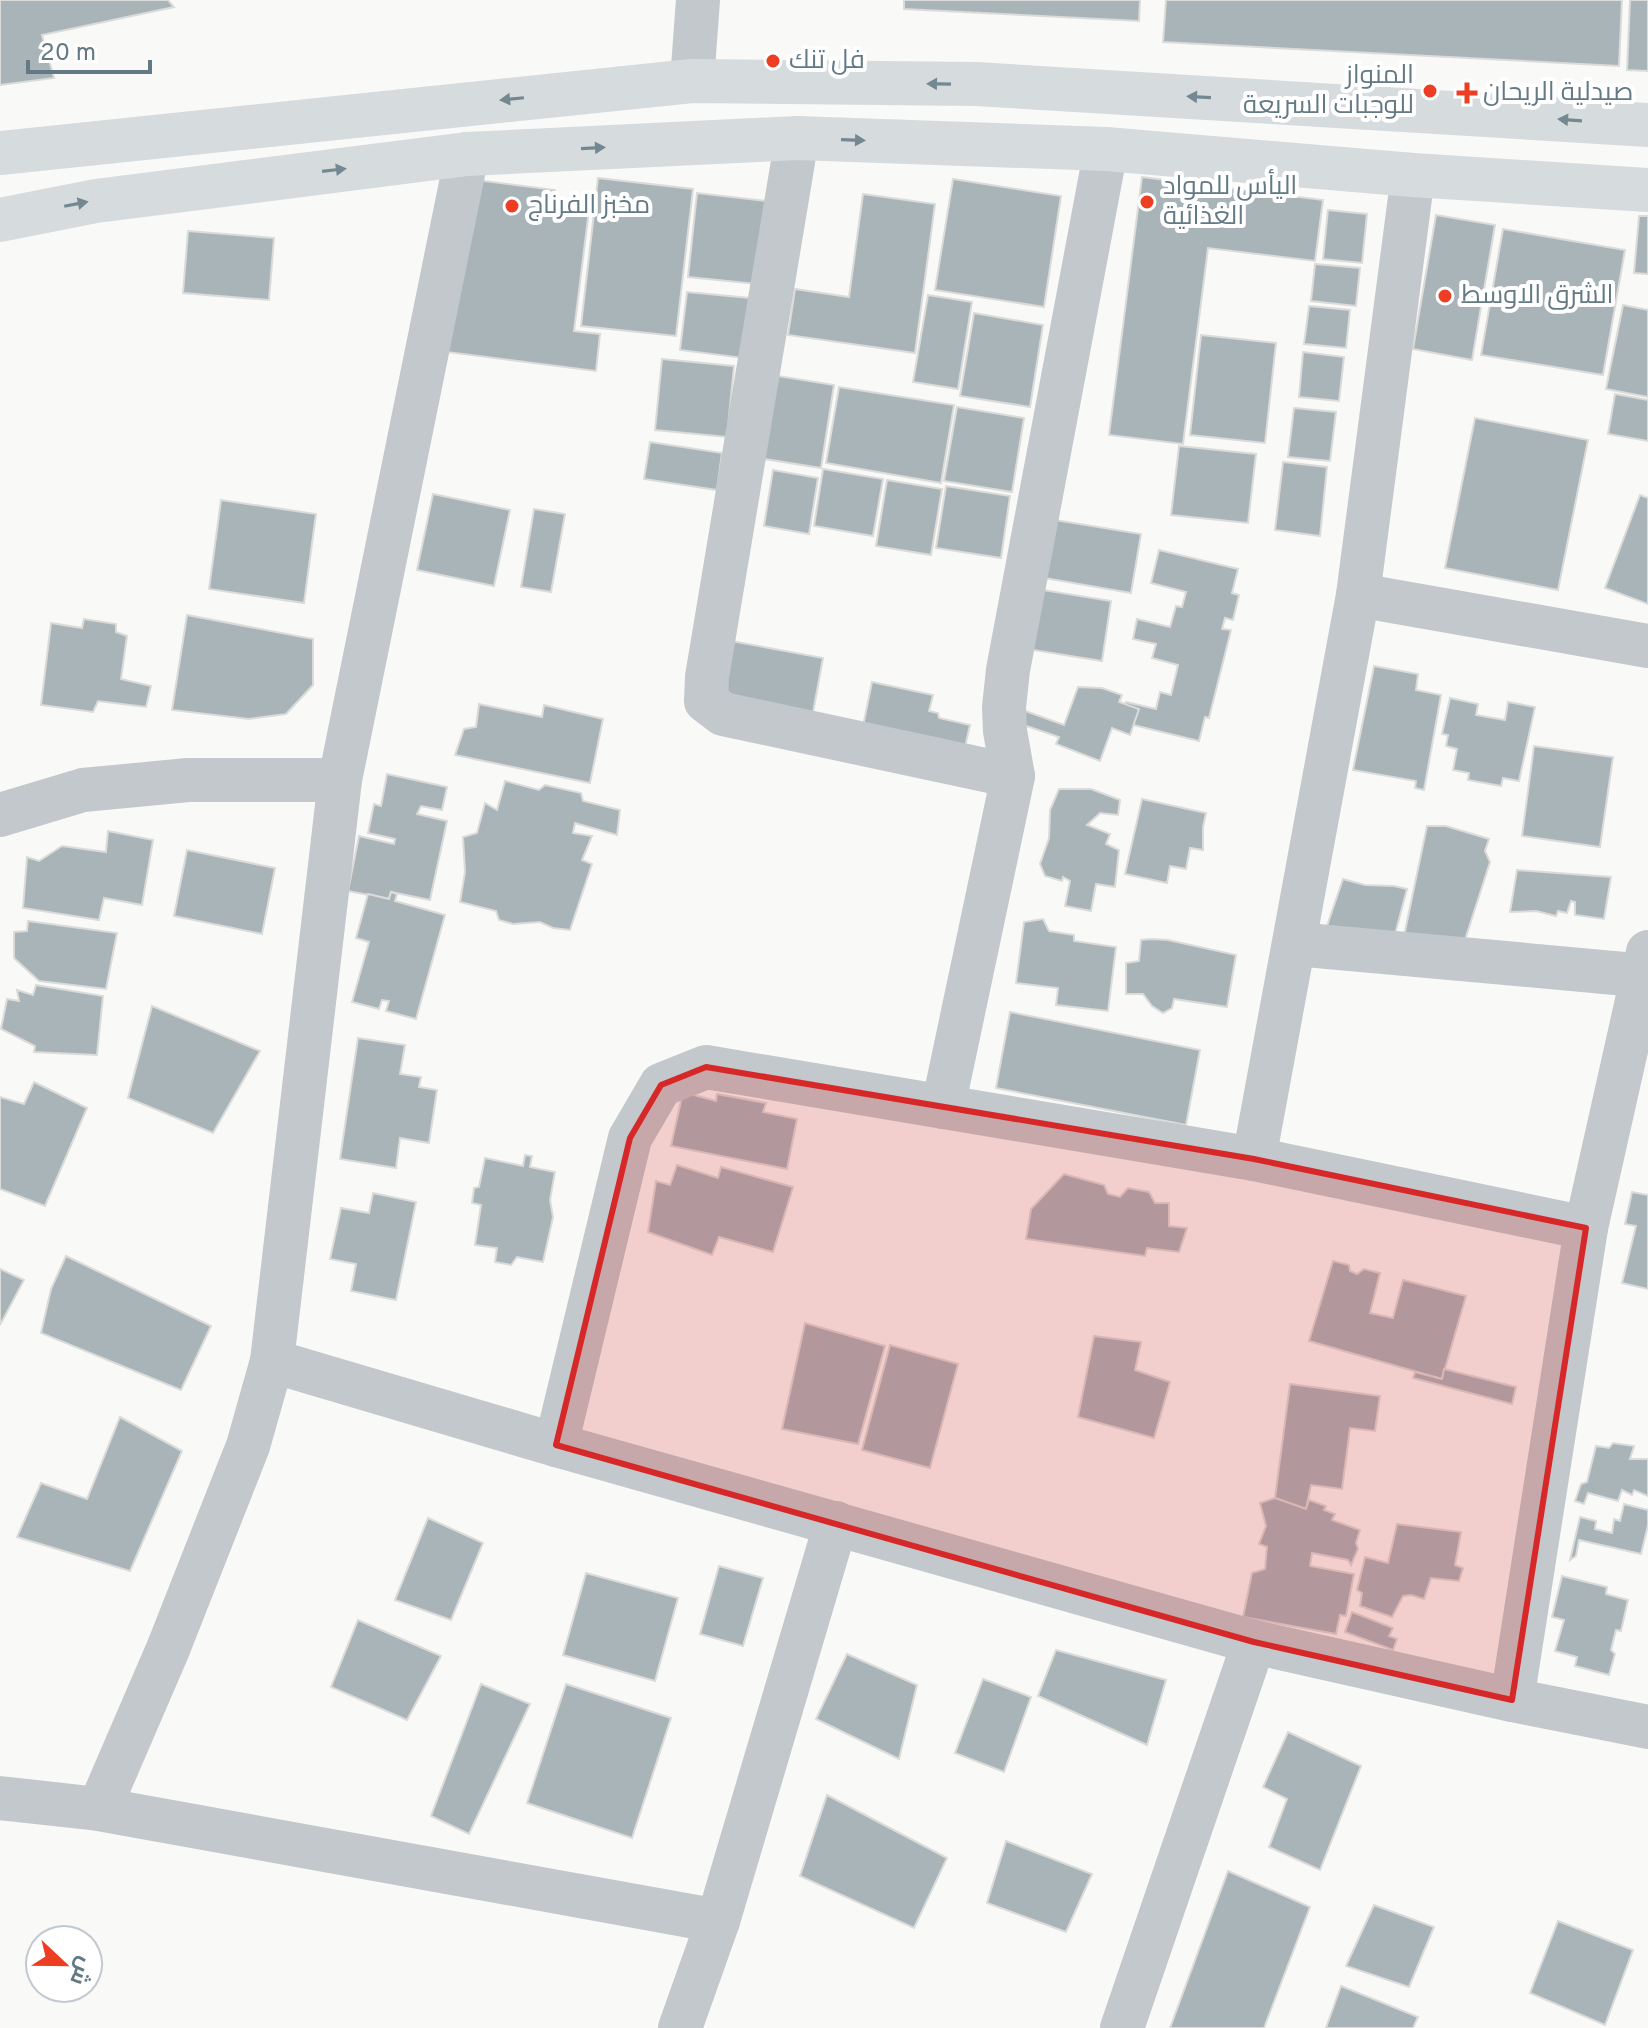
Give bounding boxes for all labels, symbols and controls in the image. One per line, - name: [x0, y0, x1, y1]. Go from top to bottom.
- scale bar: [28, 24, 150, 74]
- text: 20 m: [40, 39, 96, 69]
- place label: فل تنك: [789, 45, 865, 78]
- marker: فل تنك: [764, 52, 782, 70]
- place label: المنواز للوجبات السريعة: [1243, 60, 1414, 123]
- place label: صيدلية الريحان: [1483, 77, 1633, 110]
- one-way arrow: [926, 78, 951, 90]
- marker: المنواز للوجبات السريعة: [1421, 82, 1439, 100]
- marker: صيدلية الريحان: [1458, 84, 1476, 102]
- one-way arrow: [1186, 90, 1211, 103]
- one-way arrow: [499, 93, 524, 106]
- one-way arrow: [1557, 113, 1582, 126]
- one-way arrow: [841, 133, 866, 146]
- one-way arrow: [581, 141, 606, 154]
- one-way arrow: [322, 163, 347, 176]
- place label: اليأس للمواد الغذائية: [1163, 168, 1297, 234]
- place label: مخبز الفرناج: [528, 190, 650, 223]
- marker: اليأس للمواد الغذائية: [1138, 193, 1156, 211]
- marker: مخبز الفرناج: [503, 197, 521, 215]
- one-way arrow: [64, 198, 89, 210]
- place label: الشرق الاوسط: [1461, 280, 1614, 313]
- marker: الشرق الاوسط: [1436, 287, 1454, 305]
- north arrow: [24, 1924, 104, 2004]
- text: ش: [62, 1952, 98, 1989]

